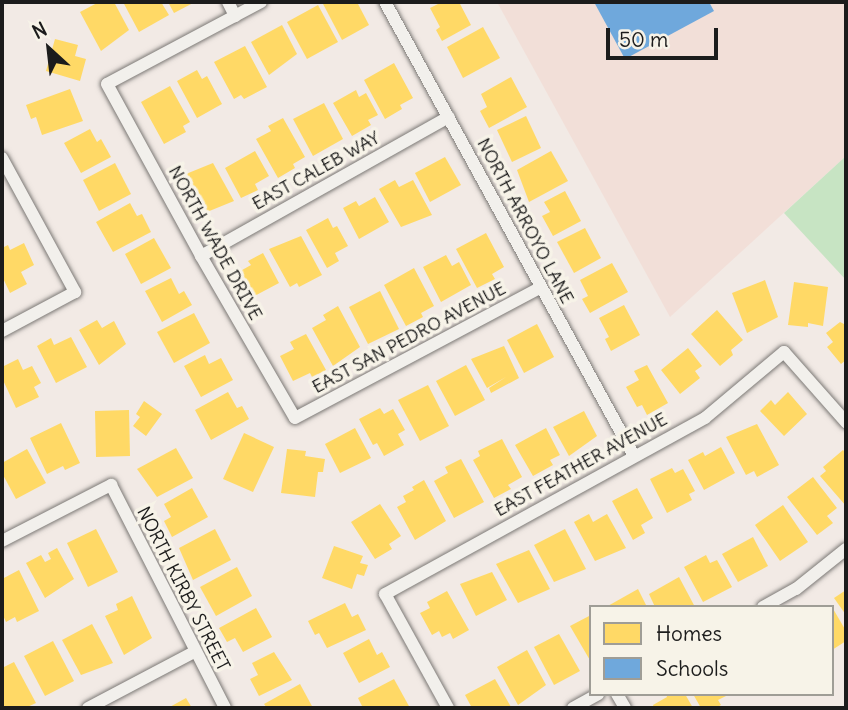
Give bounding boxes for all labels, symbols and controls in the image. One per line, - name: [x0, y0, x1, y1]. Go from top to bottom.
- north arrow: [14, 14, 84, 84]
- scale bar: [610, 14, 722, 58]
- text: N: [28, 17, 51, 44]
- text: 50 m: [619, 26, 668, 53]
- street label: EAST CALEB WAY: [248, 127, 384, 215]
- street label: NORTH ARROYO LANE: [472, 135, 578, 307]
- street label: NORTH WADE DRIVE: [164, 162, 266, 324]
- street label: EAST SAN PEDRO AVENUE: [309, 278, 509, 398]
- street label: EAST FEATHER AVENUE: [491, 408, 671, 522]
- street label: NORTH KIRBY STREET: [132, 503, 234, 675]
- legend: [589, 605, 834, 696]
- text: Homes: [656, 620, 722, 647]
- text: Schools: [656, 655, 728, 682]

